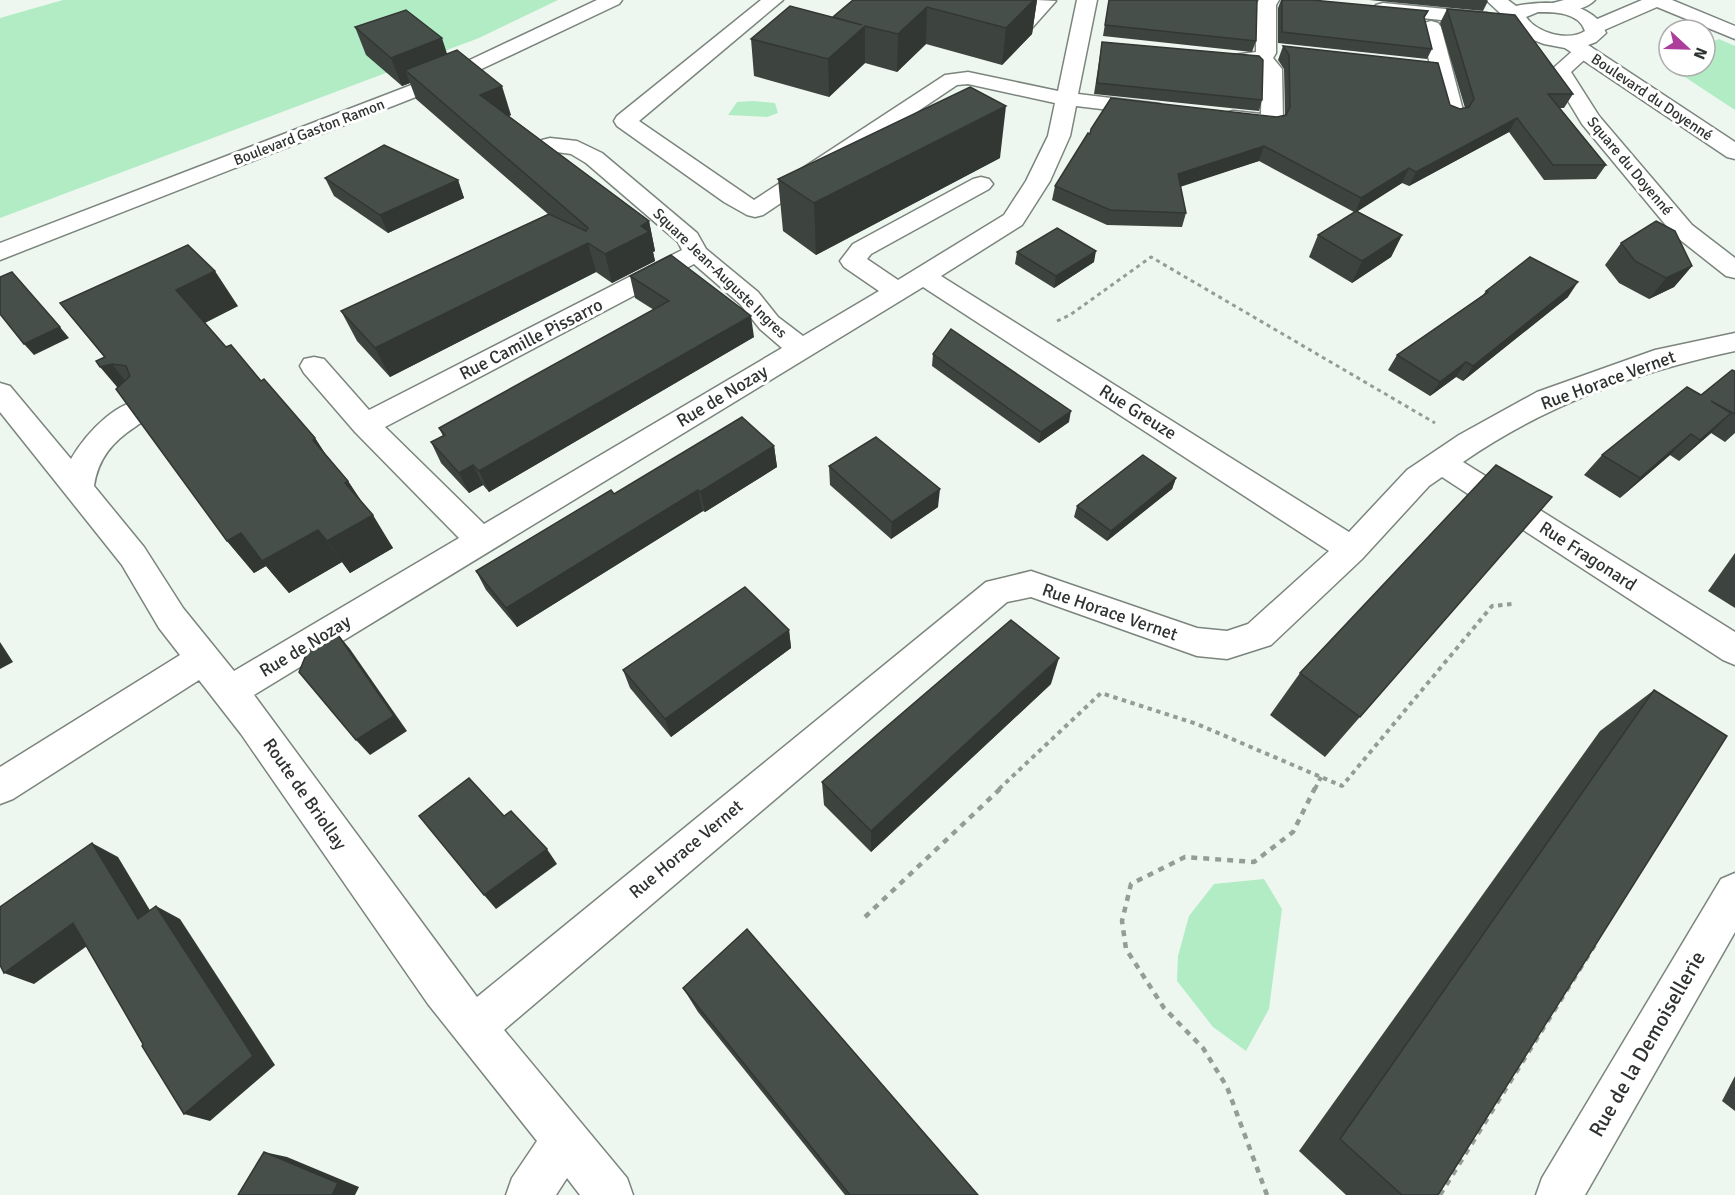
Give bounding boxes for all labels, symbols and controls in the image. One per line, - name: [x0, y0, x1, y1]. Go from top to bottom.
- north arrow: [1657, 18, 1717, 78]
- text: N: [1689, 44, 1711, 62]
- street label: Boulevard du Doyenné: [1588, 50, 1716, 144]
- street label: Boulevard Gaston Ramon: [231, 95, 387, 169]
- street label: Square du Doyenné: [1584, 113, 1676, 219]
- street label: Square Jean-Auguste Ingres: [649, 204, 791, 342]
- street label: Rue Camille Pissarro: [456, 293, 606, 385]
- street label: Rue Horace Vernet: [1538, 345, 1678, 415]
- street label: Rue de Nozay: [672, 360, 772, 432]
- street label: Rue Greuze: [1095, 380, 1181, 444]
- street label: Rue Fragonard: [1535, 516, 1641, 596]
- street label: Rue Horace Vernet: [1039, 579, 1181, 645]
- street label: Rue de Nozay: [255, 610, 355, 682]
- street label: Route de Briollay: [258, 734, 352, 854]
- street label: Rue Horace Vernet: [625, 795, 747, 903]
- street label: Rue de la Demoisellerie: [1583, 946, 1711, 1142]

